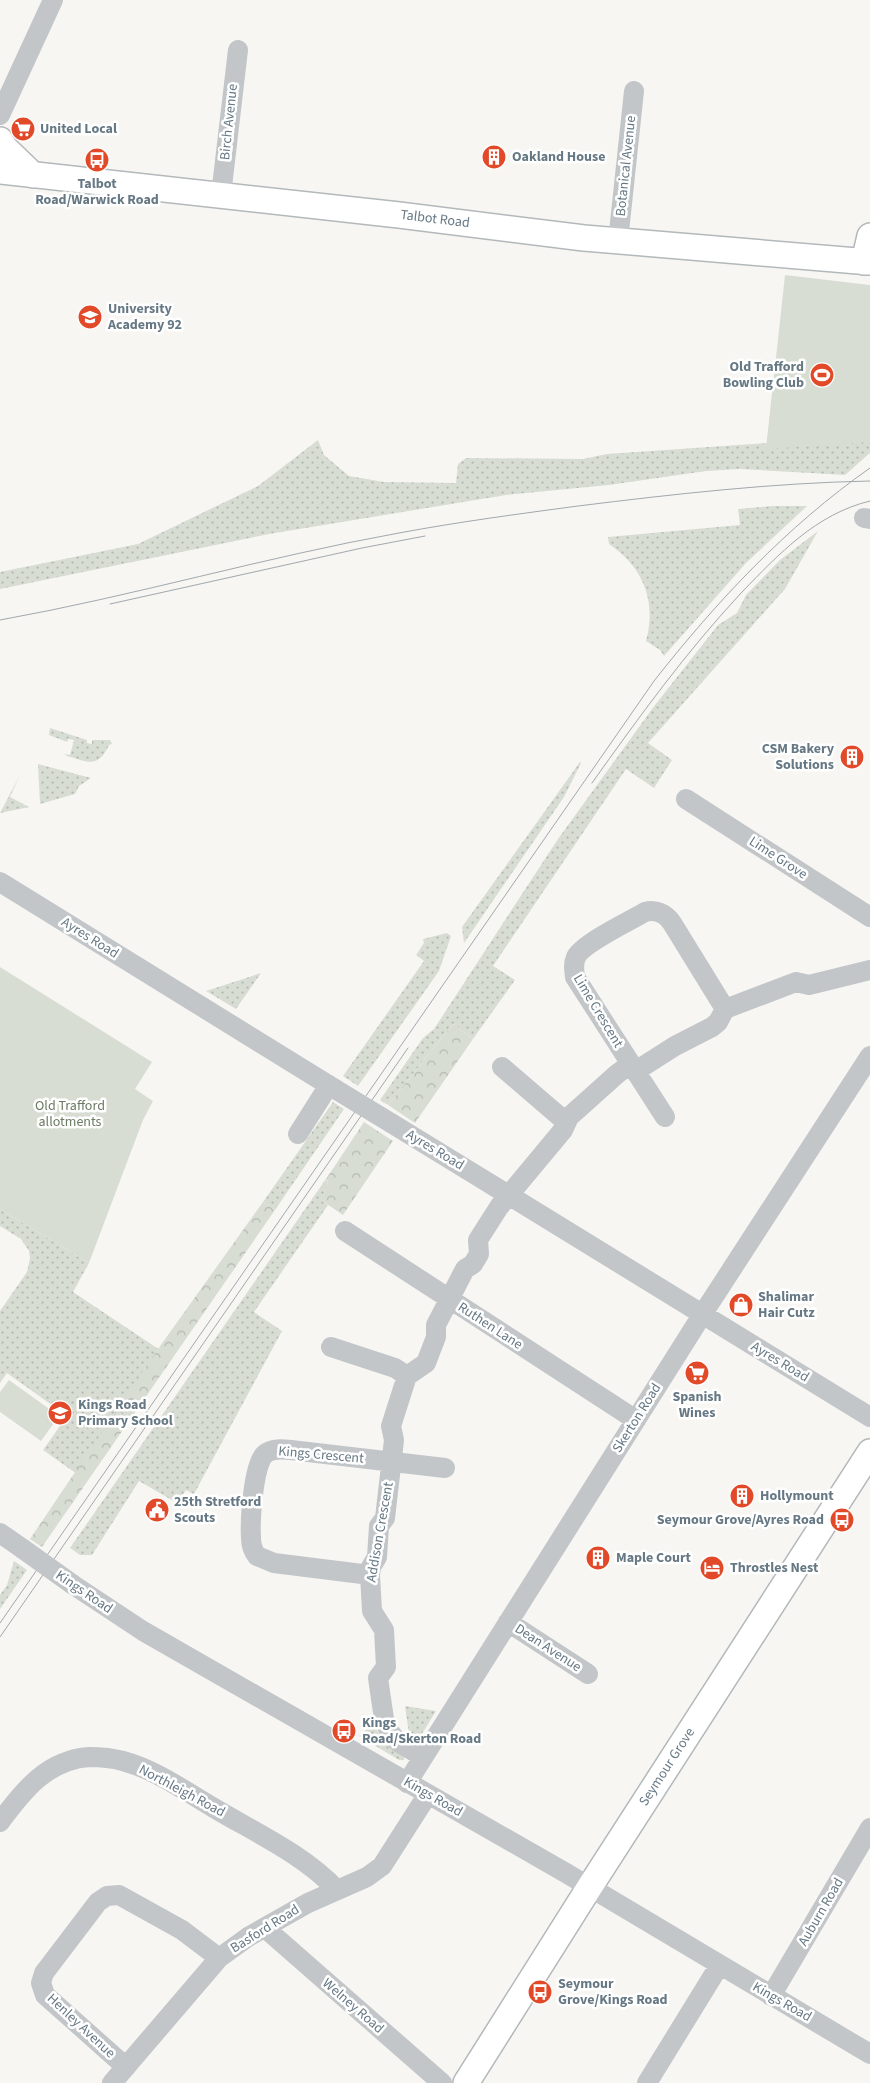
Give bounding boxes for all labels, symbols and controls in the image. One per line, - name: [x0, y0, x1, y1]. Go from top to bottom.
- street label: Birch Avenue: [215, 83, 243, 161]
- street label: Botanical Avenue: [611, 115, 641, 217]
- supermarket icon: United Local: [10, 116, 36, 142]
- place label: United Local: [40, 119, 117, 139]
- building icon: Oakland House: [481, 144, 507, 170]
- bus stop icon: Talbot Road/Warwick Road: [84, 147, 110, 173]
- place label: Oakland House: [512, 147, 605, 167]
- place label: Talbot Road/Warwick Road: [35, 174, 159, 210]
- street label: Talbot Road: [399, 205, 471, 233]
- place label: University Academy 92: [107, 299, 182, 335]
- school or university icon: University Academy 92: [77, 304, 103, 330]
- place label: Old Trafford Bowling Club: [723, 357, 804, 393]
- sports icon: Old Trafford Bowling Club: [809, 362, 835, 388]
- place label: CSM Bakery Solutions: [762, 739, 835, 775]
- building icon: CSM Bakery Solutions: [839, 744, 865, 770]
- street label: Lime Grove: [745, 832, 811, 884]
- street label: Ayres Road: [57, 912, 123, 964]
- street label: Lime Crescent: [568, 970, 628, 1052]
- park label: Old Trafford allotments: [35, 1096, 105, 1132]
- street label: Ayres Road: [402, 1125, 468, 1175]
- place label: Shalimar Hair Cutz: [758, 1287, 815, 1323]
- shop icon: Shalimar Hair Cutz: [728, 1292, 754, 1318]
- street label: Ruthen Lane: [454, 1298, 526, 1355]
- street label: Ayres Road: [747, 1337, 813, 1387]
- supermarket icon: Spanish Wines: [684, 1360, 710, 1386]
- street label: Skerton Road: [608, 1379, 666, 1457]
- place label: Spanish Wines: [672, 1387, 722, 1423]
- place label: Kings Road Primary School: [78, 1395, 173, 1431]
- school or university icon: Kings Road Primary School: [47, 1400, 73, 1426]
- street label: Kings Crescent: [277, 1441, 365, 1469]
- street label: Addison Crescent: [361, 1480, 399, 1584]
- building icon: Hollymount: [729, 1483, 755, 1509]
- place label: Hollymount: [760, 1486, 834, 1506]
- place label: 25th Stretford Scouts: [174, 1492, 261, 1528]
- public building icon: 25th Stretford Scouts: [144, 1497, 170, 1523]
- bus stop icon: Seymour Grove/Ayres Road: [829, 1507, 855, 1533]
- place label: Seymour Grove/Ayres Road: [657, 1510, 824, 1530]
- building icon: Maple Court: [585, 1545, 611, 1571]
- place label: Maple Court: [616, 1548, 692, 1568]
- hotel icon: Throstles Nest: [699, 1555, 725, 1581]
- place label: Throstles Nest: [730, 1558, 819, 1578]
- street label: Kings Road: [51, 1566, 117, 1618]
- street label: Dean Avenue: [511, 1619, 585, 1677]
- place label: Kings Road/Skerton Road: [362, 1713, 481, 1749]
- bus stop icon: Kings Road/Skerton Road: [331, 1718, 357, 1744]
- street label: Seymour Grove: [634, 1724, 700, 1810]
- street label: Northleigh Road: [135, 1760, 229, 1822]
- street label: Kings Road: [400, 1772, 466, 1822]
- street label: Auburn Road: [793, 1874, 849, 1950]
- street label: Basford Road: [227, 1900, 303, 1958]
- street label: Welney Road: [318, 1974, 388, 2038]
- place label: Seymour Grove/Kings Road: [558, 1974, 668, 2010]
- street label: Kings Road: [749, 1977, 815, 2027]
- bus stop icon: Seymour Grove/Kings Road: [527, 1979, 553, 2005]
- street label: Henley Avenue: [42, 1989, 120, 2063]

